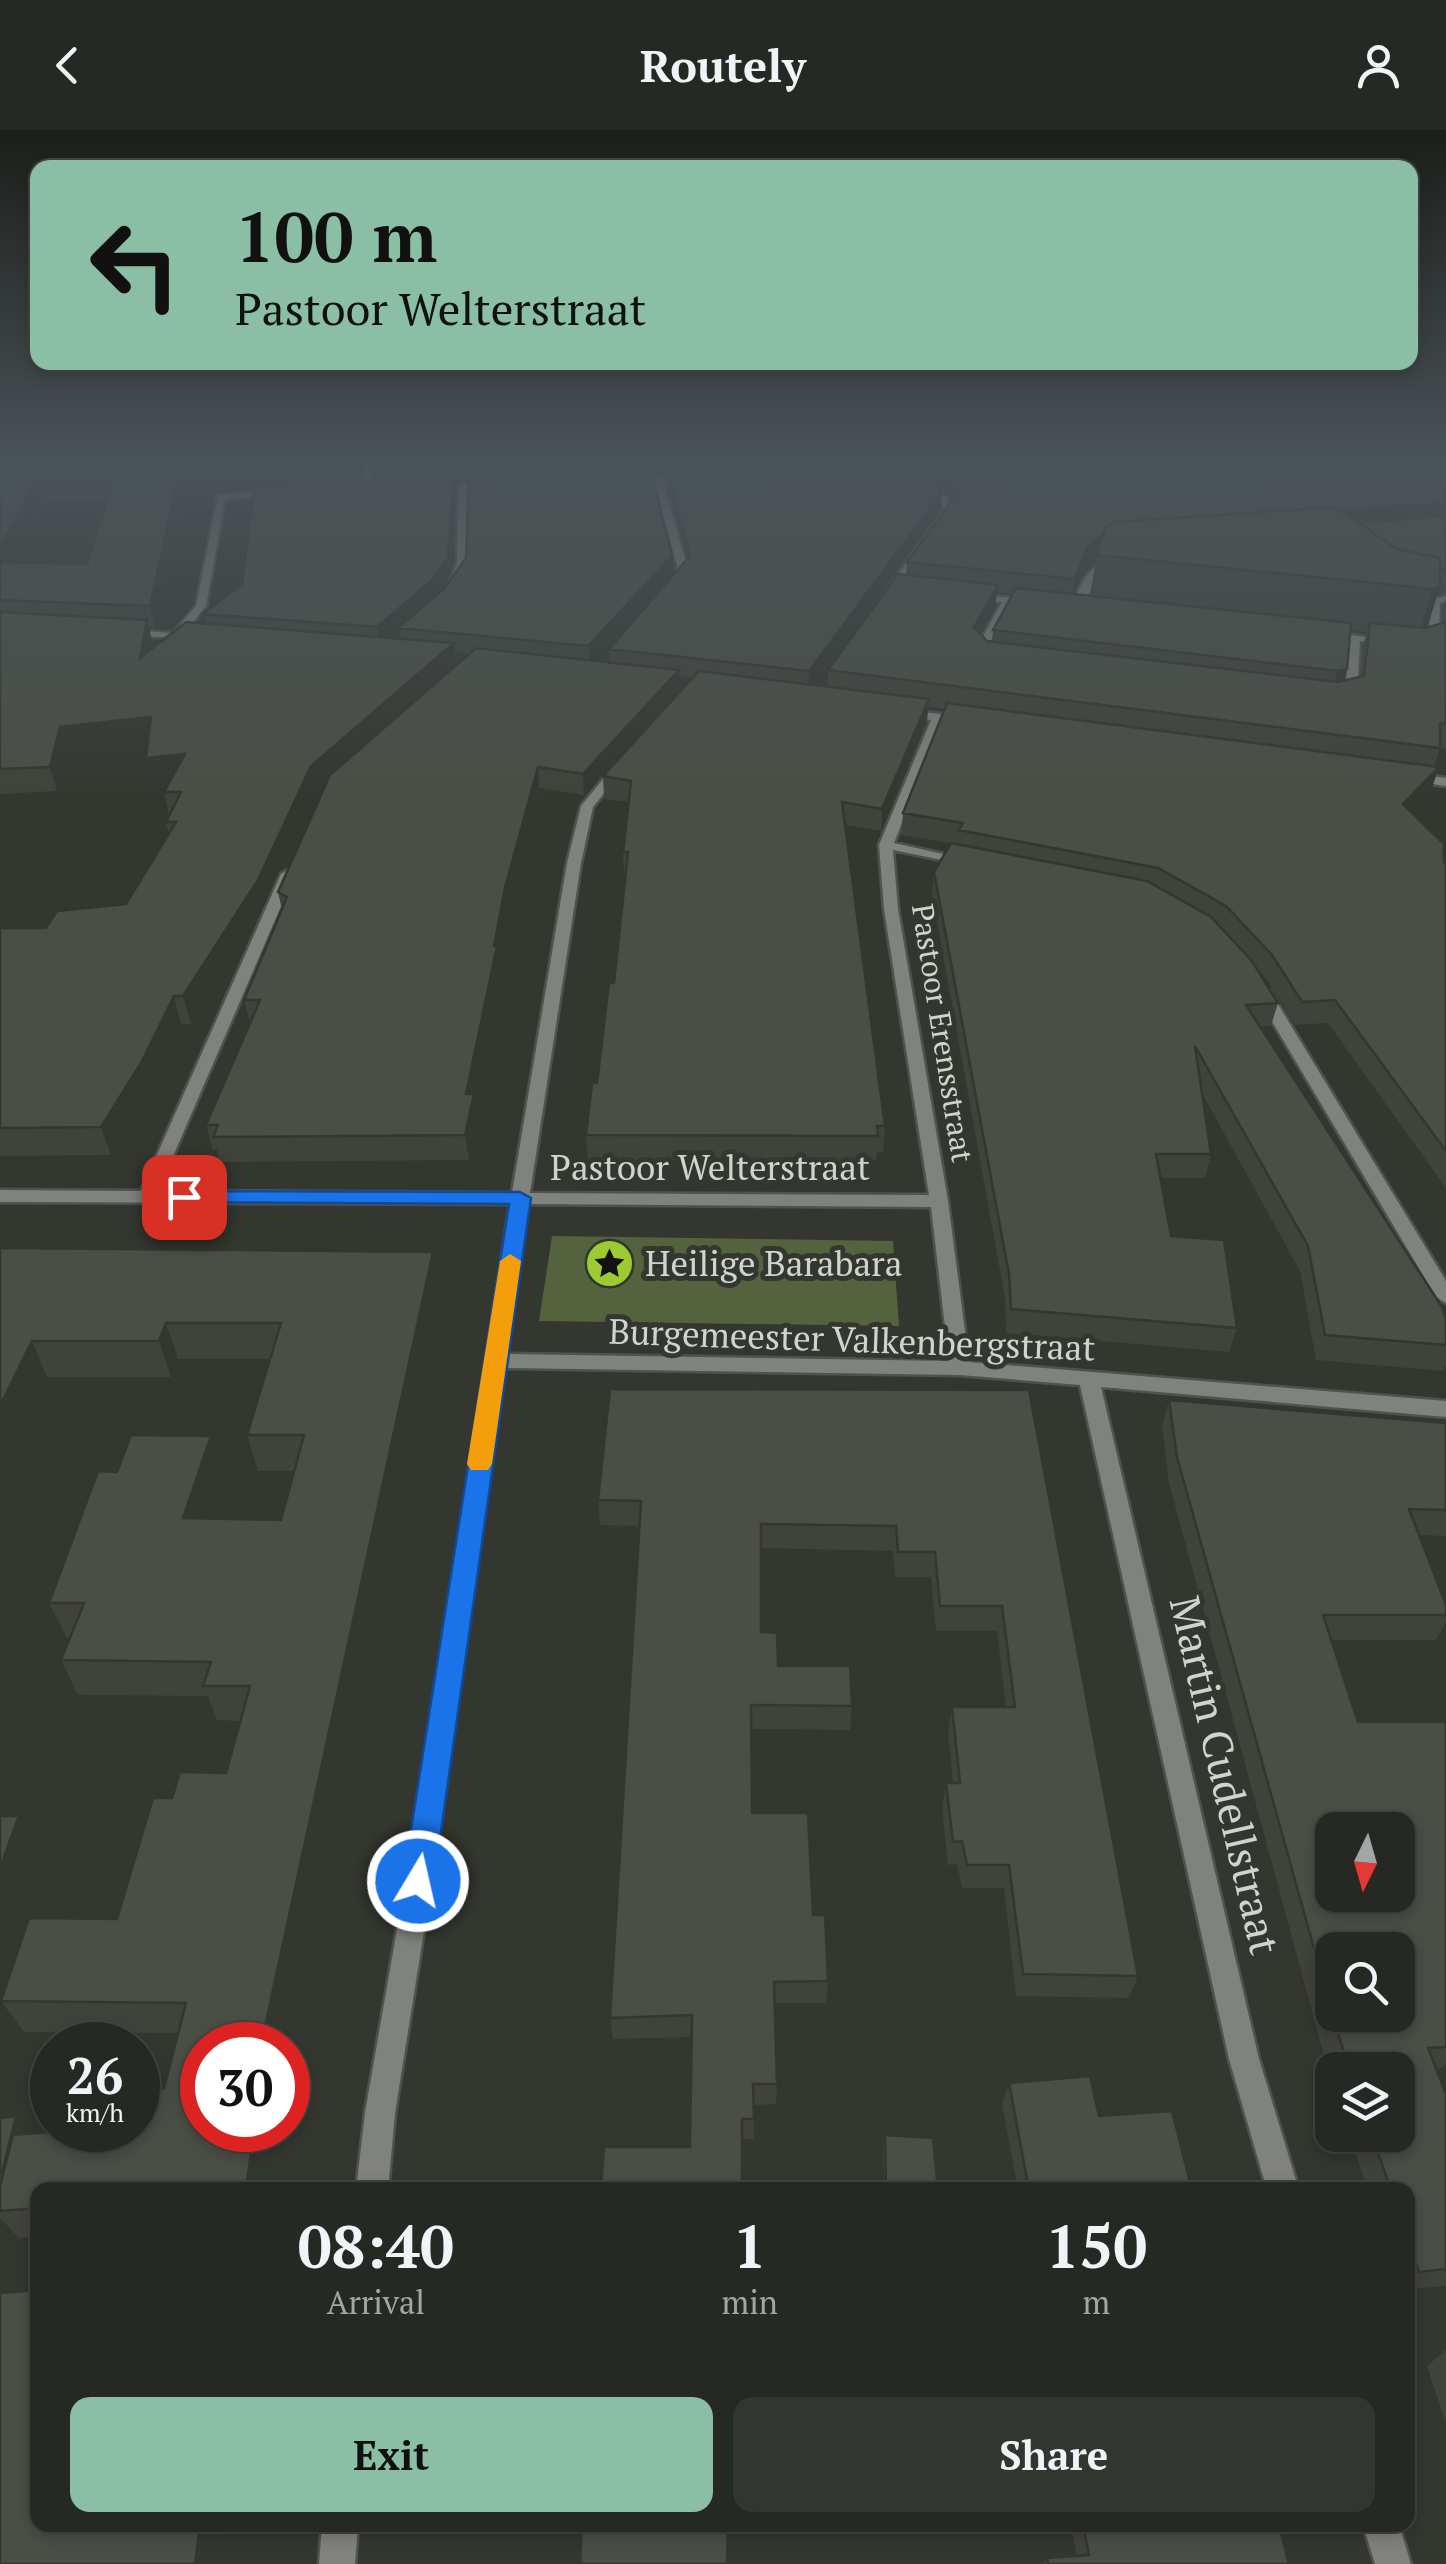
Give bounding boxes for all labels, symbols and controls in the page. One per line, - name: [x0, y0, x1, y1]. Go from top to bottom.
- text: Routely: [640, 35, 806, 95]
- icon: back: [40, 38, 95, 93]
- icon: person: [1351, 38, 1406, 93]
- text: 100 m: [235, 189, 437, 282]
- icon: left: [70, 200, 200, 330]
- text: Pastoor Welterstraat: [235, 278, 646, 338]
- street label: Pastoor Erensstraat: [903, 901, 983, 1165]
- street label: Pastoor Welterstraat: [550, 1144, 870, 1190]
- pin: [142, 1155, 227, 1240]
- icon: arrive: [157, 1170, 212, 1225]
- place icon: Heilige Barabara: [584, 1237, 636, 1289]
- place label: Heilige Barabara: [645, 1240, 902, 1286]
- street label: Burgemeester Valkenbergstraat: [608, 1308, 1096, 1370]
- street label: Martin Cudellstraat: [1158, 1590, 1295, 1960]
- north arrow: [1315, 1812, 1415, 1912]
- map controls: [1315, 1812, 1415, 2152]
- position arrow: [366, 1829, 470, 1933]
- button: search: [1315, 1932, 1415, 2032]
- speed limit sign: 30: [180, 2022, 310, 2152]
- text: 26: [67, 2042, 123, 2108]
- button: layers: [1315, 2052, 1415, 2152]
- text: km/h: [66, 2096, 124, 2129]
- text: 08:40: [298, 2206, 454, 2285]
- text: 1: [733, 2206, 767, 2285]
- text: 150: [1046, 2206, 1147, 2285]
- text: Arrival: [327, 2281, 425, 2323]
- text: min: [722, 2281, 778, 2323]
- text: m: [1083, 2281, 1110, 2323]
- button: Exit: [70, 2397, 713, 2512]
- button: Share: [733, 2397, 1375, 2512]

